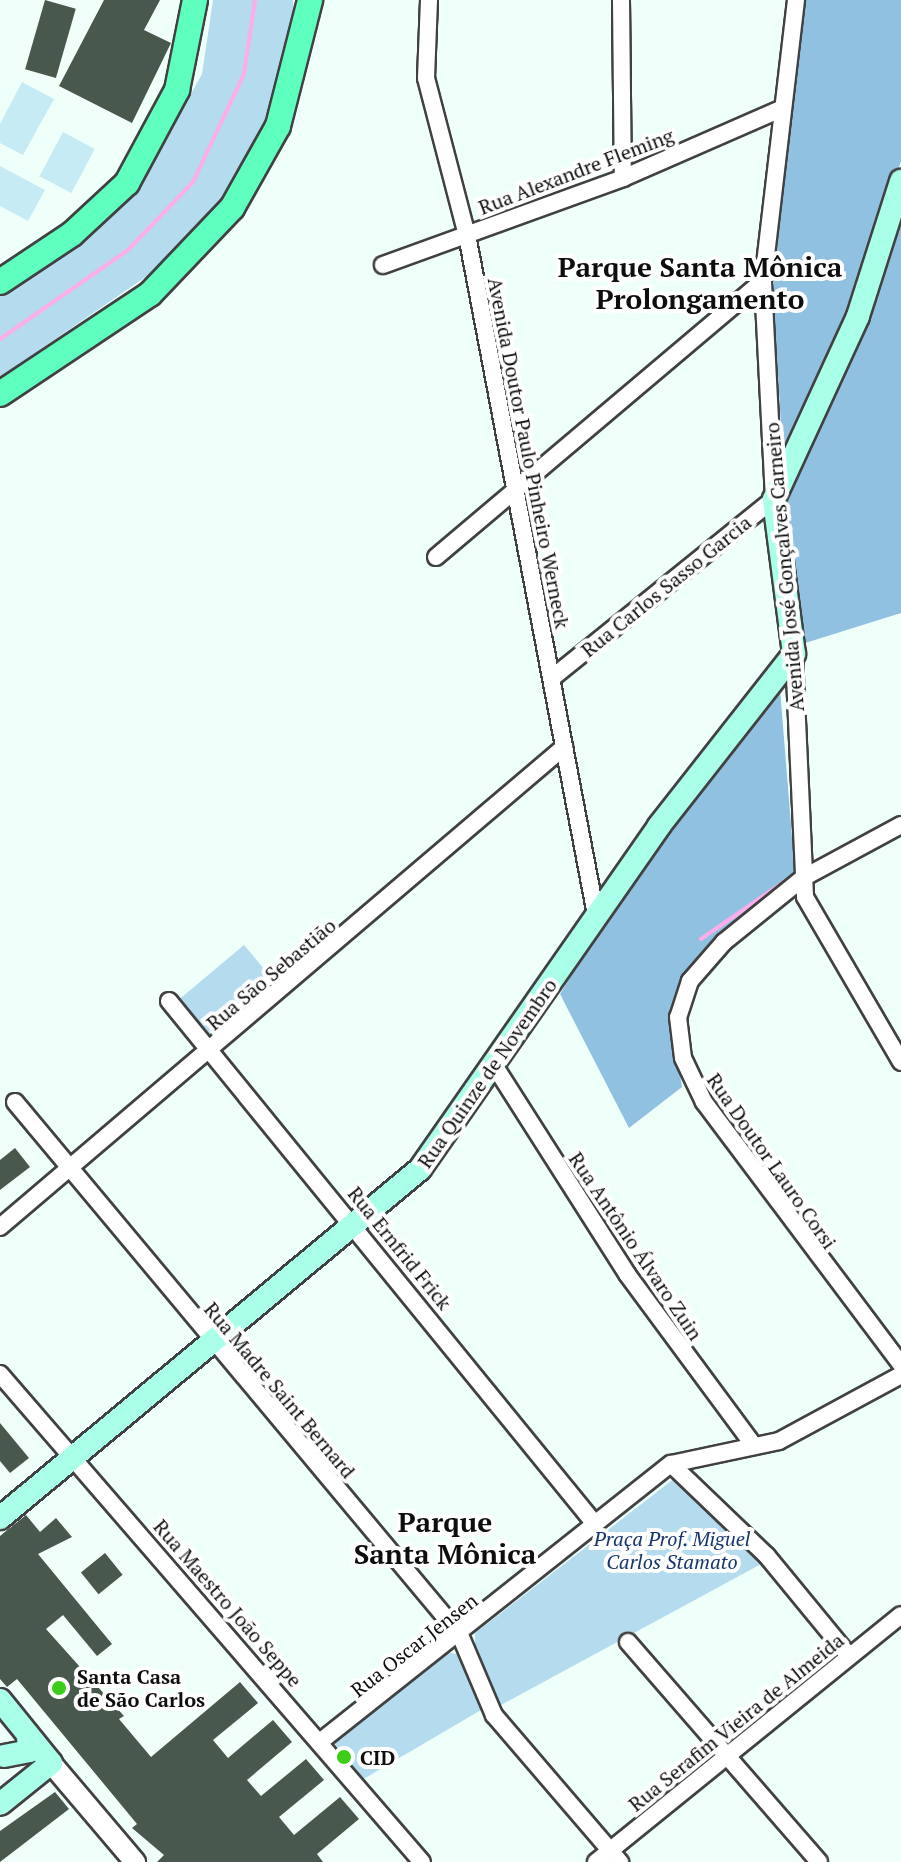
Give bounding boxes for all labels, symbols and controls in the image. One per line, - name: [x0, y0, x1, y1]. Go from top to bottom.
- street label: Rua Alexandre Fleming: [475, 123, 677, 219]
- district label: Parque Santa Mônica Prolongamento: [558, 250, 842, 316]
- street label: Avenida Doutor Paulo Pinheiro Werneck: [483, 275, 575, 631]
- street label: Avenida José Gonçalves Carneiro: [759, 421, 809, 713]
- street label: Rua Carlos Sasso Garcia: [576, 510, 756, 662]
- street label: Rua São Sebastião: [202, 913, 340, 1035]
- street label: Rua Quinze de Novembro: [412, 974, 562, 1172]
- street label: Rua Doutor Lauro Corsi: [702, 1069, 842, 1253]
- street label: Rua Antônio Álvaro Zuin: [564, 1147, 708, 1345]
- street label: Rua Ernfrid Frick: [343, 1182, 457, 1314]
- street label: Rua Madre Saint Bernard: [199, 1297, 361, 1483]
- district label: Parque Santa Mônica: [354, 1505, 536, 1571]
- street label: Rua Maestro João Seppe: [149, 1514, 307, 1692]
- park label: Praça Prof. Miguel Carlos Stamato: [593, 1526, 751, 1573]
- street label: Rua Oscar Jensen: [346, 1588, 482, 1702]
- street label: Rua Serafim Vieira de Almeida: [623, 1628, 849, 1816]
- place label: Santa Casa de São Carlos: [77, 1664, 205, 1711]
- marker: Santa Casa de São Carlos: [48, 1677, 70, 1699]
- place label: CID: [360, 1745, 395, 1769]
- marker: CID: [335, 1748, 353, 1766]

